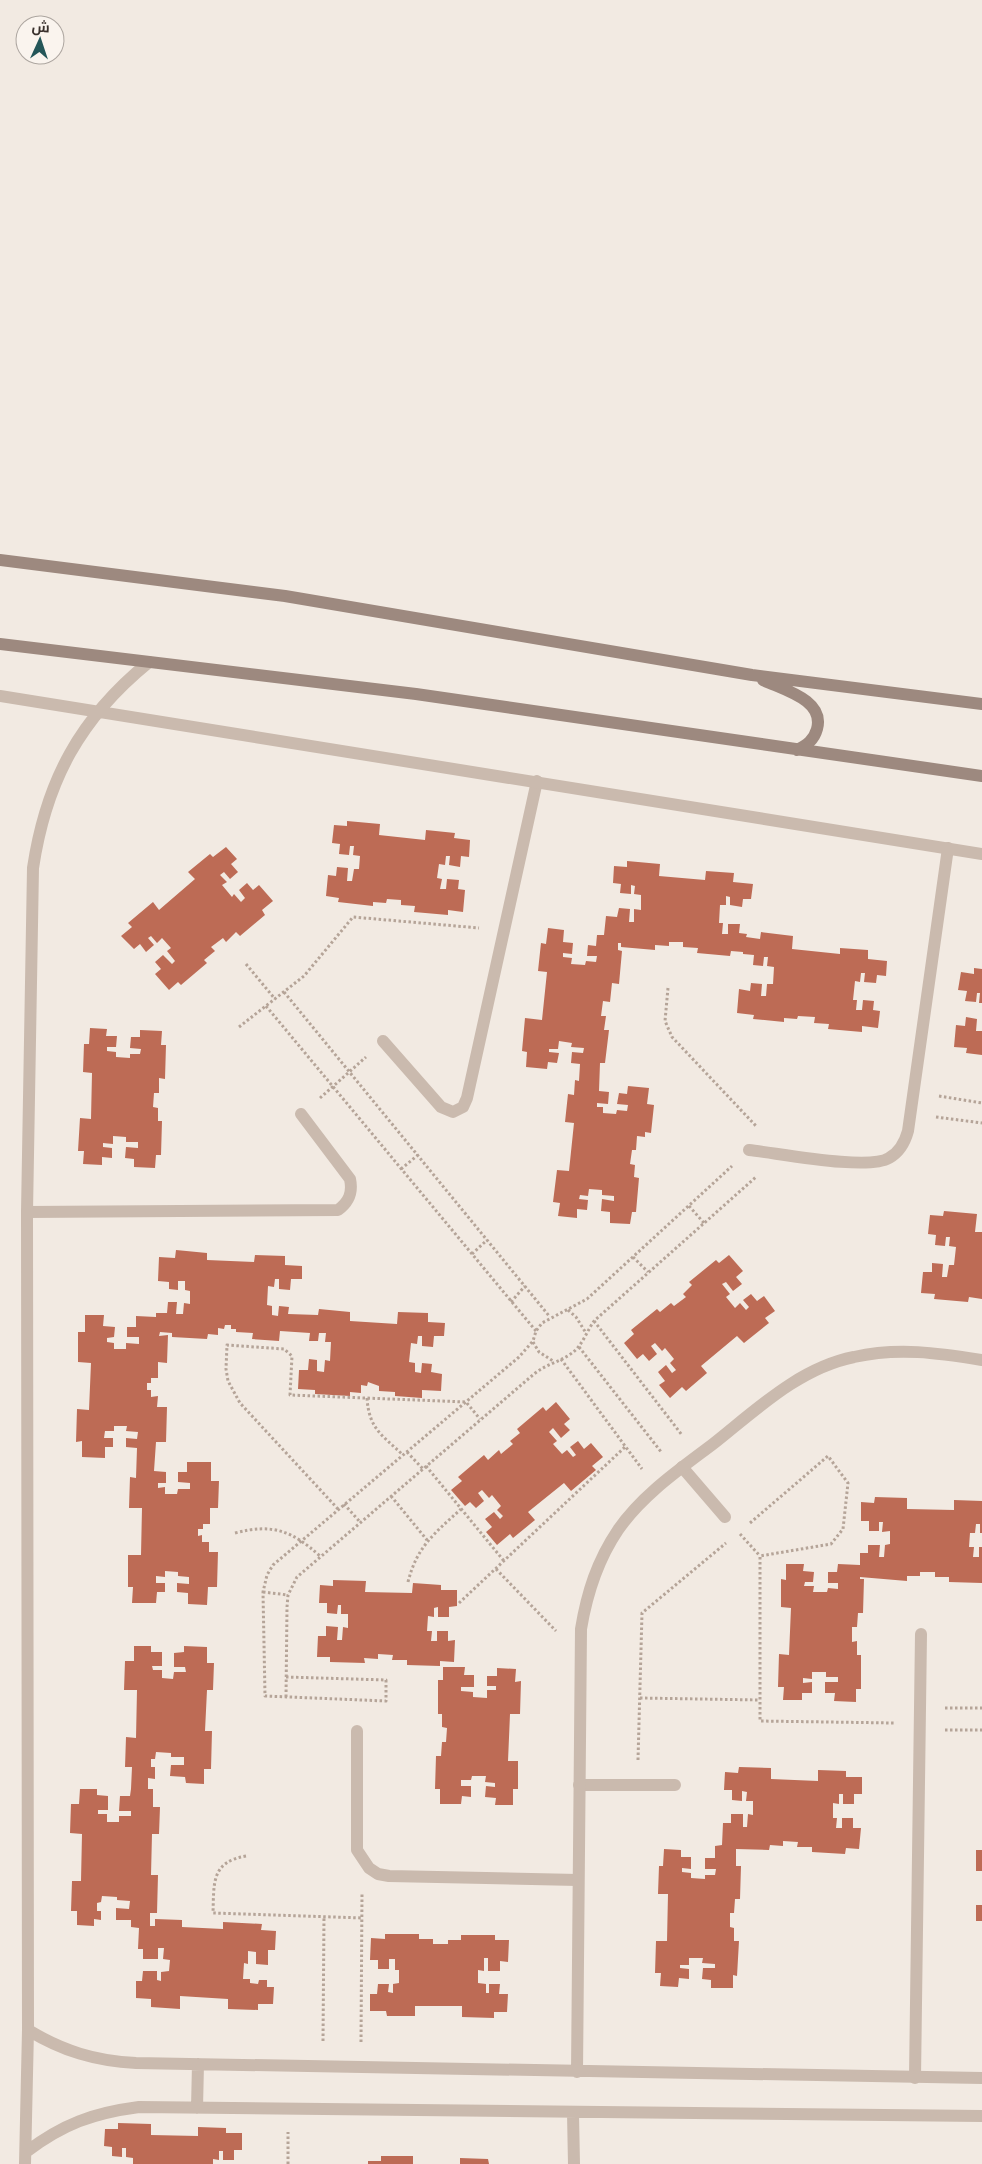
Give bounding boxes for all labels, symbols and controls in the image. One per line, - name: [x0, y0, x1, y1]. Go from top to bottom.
- north arrow: [15, 15, 65, 65]
- text: ش: [31, 19, 50, 36]

